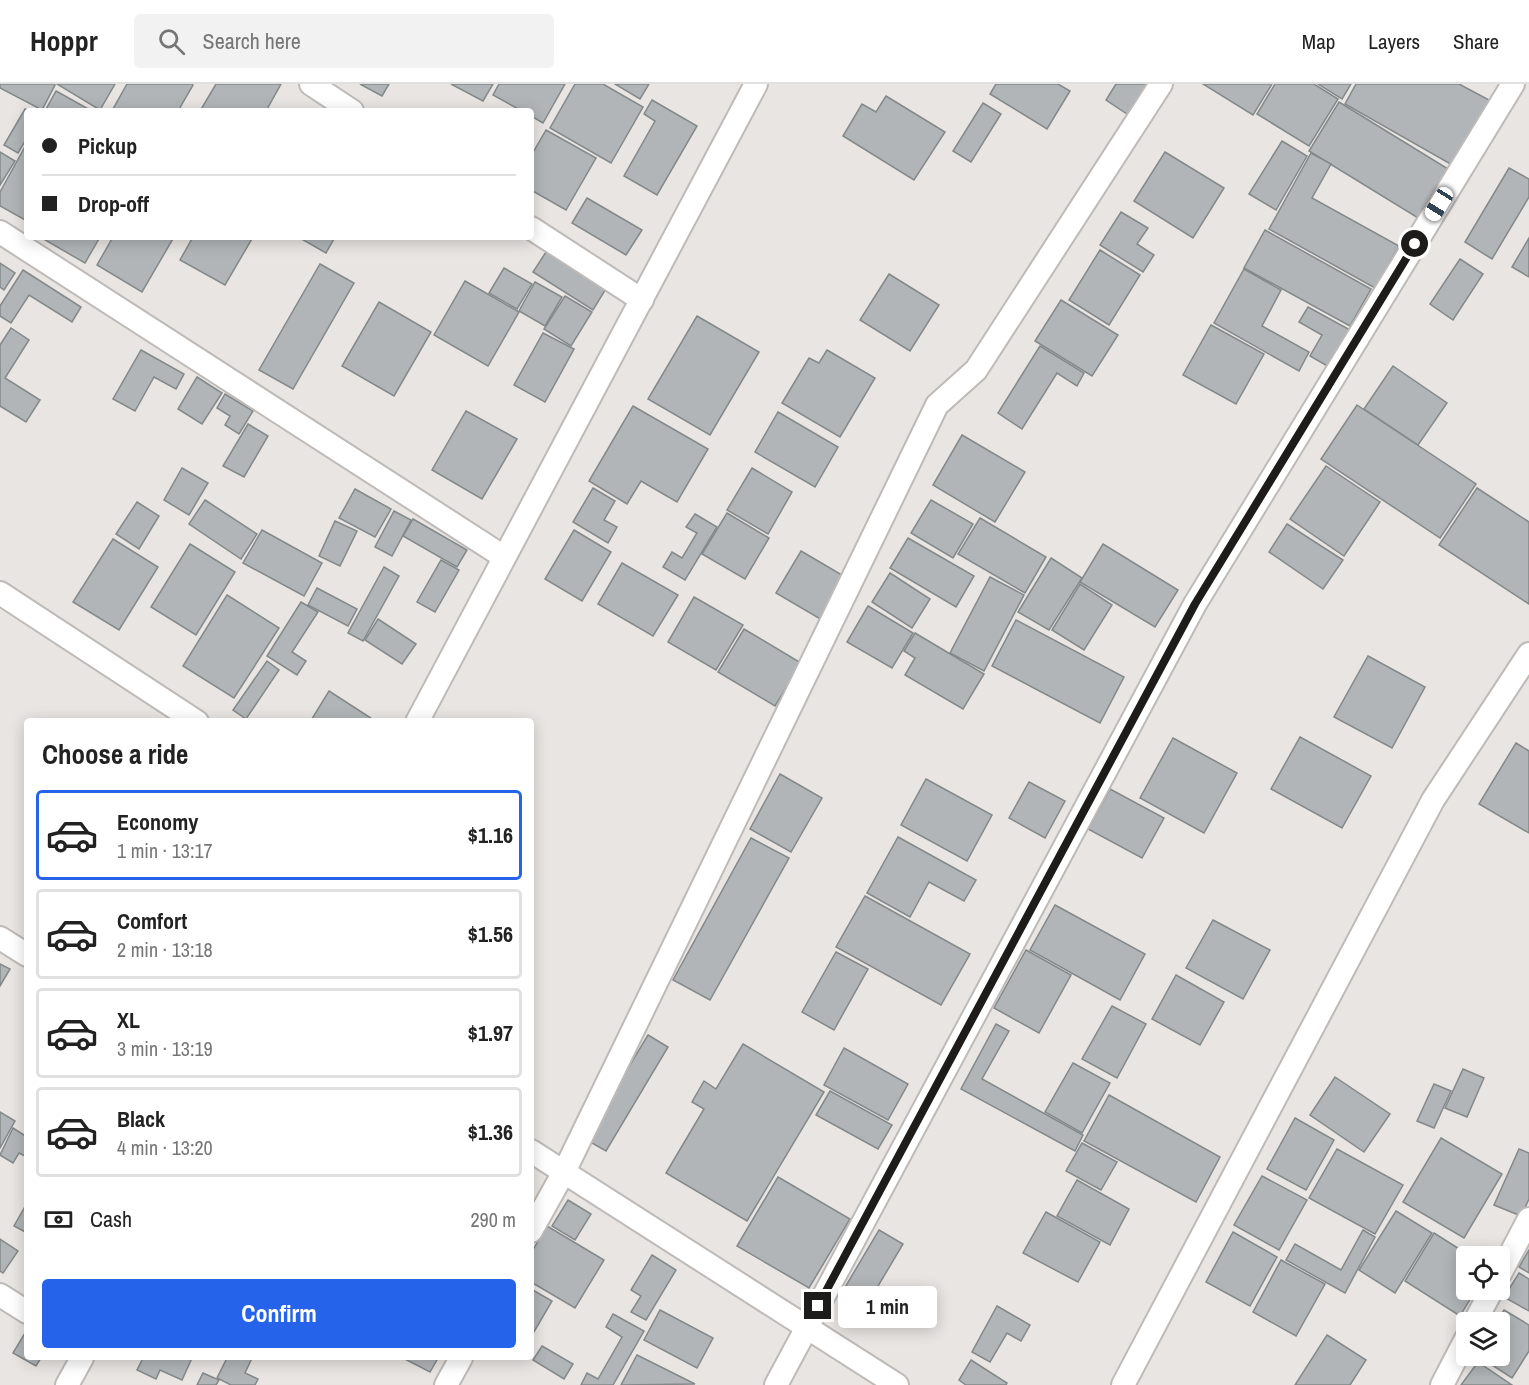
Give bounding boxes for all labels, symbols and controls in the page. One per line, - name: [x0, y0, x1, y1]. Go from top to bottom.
- search box: [134, 14, 554, 68]
- text: Hoppr: [30, 22, 98, 60]
- icon: search: [155, 25, 188, 58]
- text: Search here: [203, 26, 301, 56]
- text: Map: [1302, 27, 1335, 56]
- text: Layers: [1368, 27, 1420, 56]
- text: Share: [1453, 27, 1499, 56]
- text: Pickup: [78, 131, 137, 161]
- car: [1422, 184, 1456, 224]
- text: Drop-off: [78, 189, 149, 219]
- route start: [1401, 230, 1428, 257]
- text: Choose a ride: [42, 736, 188, 772]
- text: Economy: [117, 807, 198, 837]
- icon: car: [45, 808, 99, 862]
- text: $1.16: [468, 820, 513, 850]
- text: 1 min · 13:17: [117, 837, 213, 864]
- text: Comfort: [117, 906, 187, 936]
- icon: car: [45, 907, 99, 961]
- text: $1.56: [468, 919, 513, 949]
- text: 2 min · 13:18: [117, 936, 213, 963]
- text: XL: [117, 1005, 140, 1035]
- icon: car: [45, 1006, 99, 1060]
- text: $1.97: [468, 1018, 513, 1048]
- text: 3 min · 13:19: [117, 1035, 213, 1062]
- text: Black: [117, 1104, 165, 1134]
- icon: car: [45, 1105, 99, 1159]
- text: $1.36: [468, 1117, 513, 1147]
- text: 4 min · 13:20: [117, 1134, 213, 1161]
- icon: cash: [42, 1203, 75, 1236]
- text: Cash: [90, 1204, 132, 1234]
- text: 290 m: [470, 1206, 516, 1233]
- map controls: [1456, 1246, 1510, 1366]
- button: locate: [1456, 1246, 1510, 1300]
- button: Confirm: [42, 1279, 516, 1348]
- callout: 1 min: [839, 1285, 938, 1327]
- route end: [804, 1292, 831, 1319]
- text: 1 min: [866, 1293, 909, 1320]
- button: layers: [1456, 1312, 1510, 1366]

